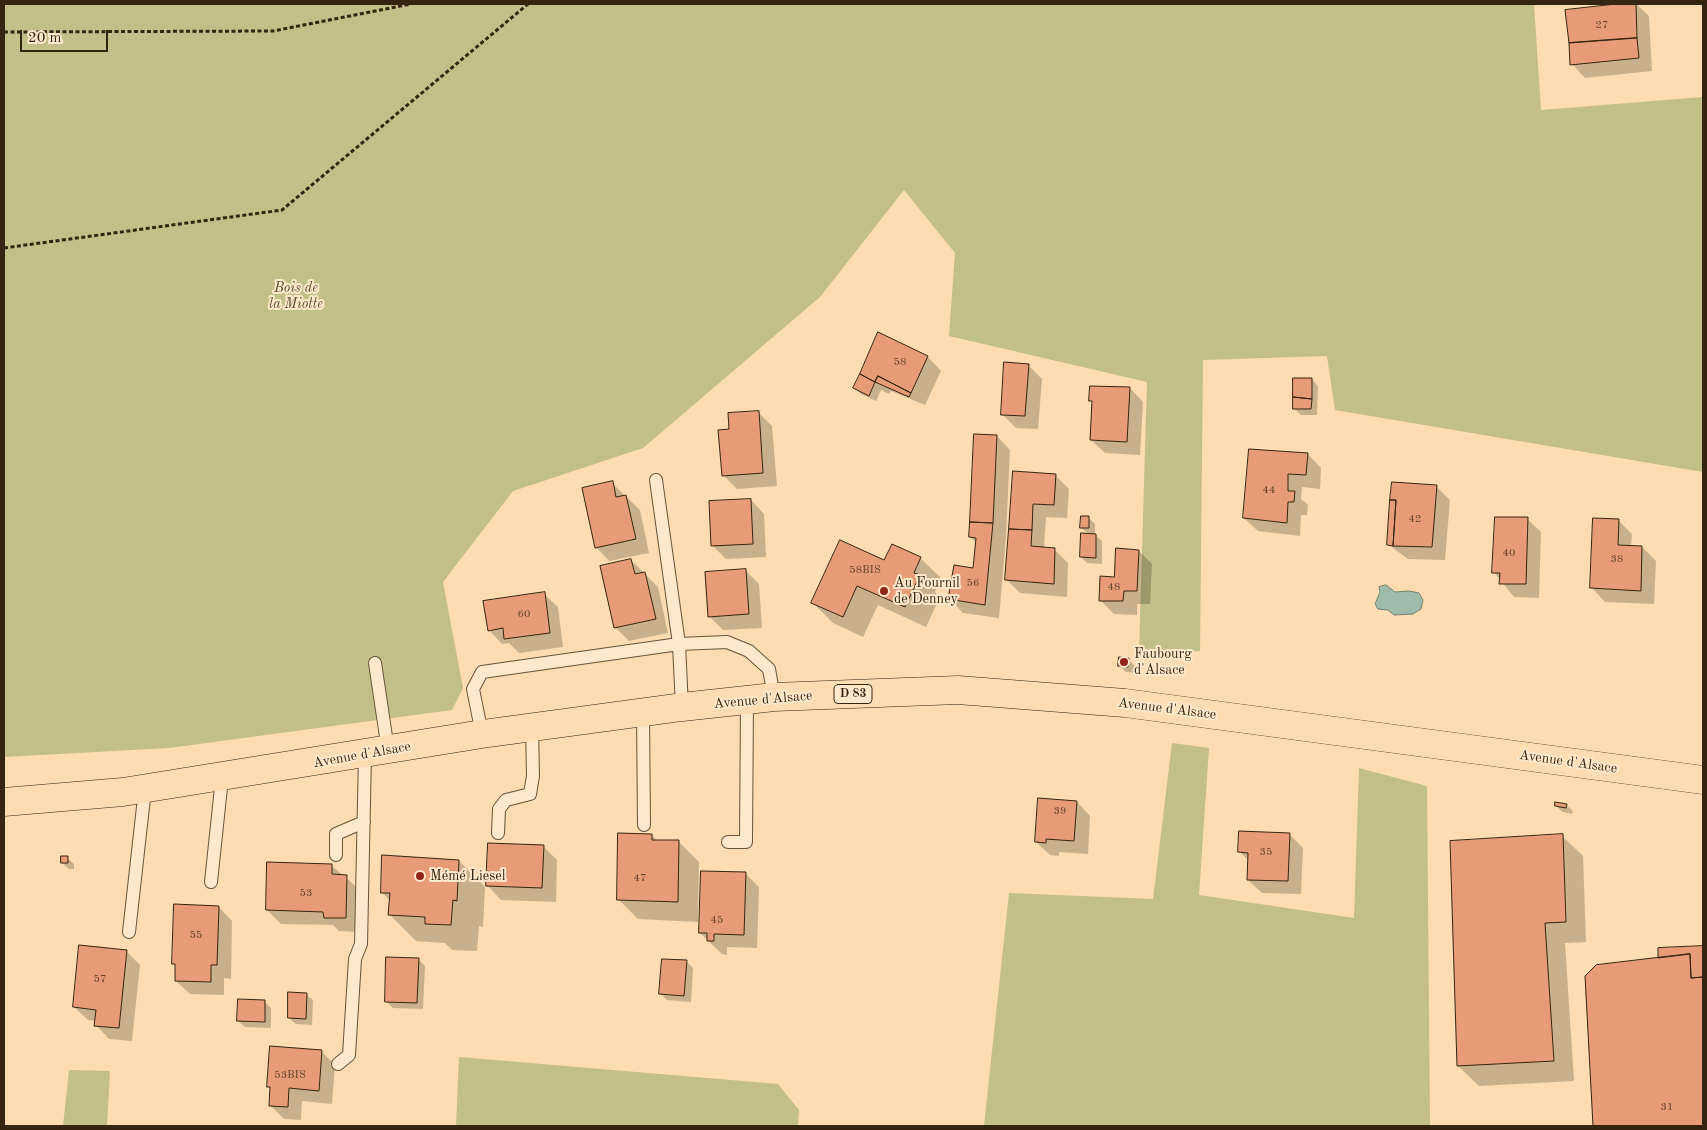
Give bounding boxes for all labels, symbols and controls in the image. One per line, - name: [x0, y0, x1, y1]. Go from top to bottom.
- house number: 27: [1596, 18, 1608, 32]
- scale bar: [22, 20, 110, 52]
- text: 20 m: [28, 31, 62, 46]
- park label: Bois de la Miotte: [269, 280, 323, 312]
- house number: 58: [894, 355, 906, 369]
- house number: 44: [1263, 483, 1275, 497]
- house number: 42: [1409, 512, 1421, 526]
- house number: 40: [1503, 546, 1515, 560]
- house number: 38: [1611, 552, 1623, 566]
- house number: 58BIS: [849, 563, 881, 577]
- place label: Au Fournil de Denney: [894, 575, 960, 608]
- house number: 56: [967, 576, 979, 590]
- house number: 48: [1108, 580, 1120, 594]
- marker: Au Fournil de Denney: [878, 585, 890, 597]
- house number: 60: [518, 607, 530, 621]
- place label: Faubourg d'Alsace: [1134, 646, 1192, 679]
- marker: Faubourg d'Alsace: [1118, 656, 1130, 668]
- road number: D 83: [834, 684, 872, 704]
- street label: Avenue d'Alsace: [713, 687, 813, 713]
- street label: Avenue d'Alsace: [1117, 695, 1217, 723]
- street label: Avenue d'Alsace: [312, 738, 412, 772]
- street label: Avenue d'Alsace: [1518, 747, 1618, 777]
- house number: 39: [1054, 804, 1066, 818]
- house number: 35: [1260, 845, 1272, 859]
- place label: Mémé Liesel: [430, 868, 506, 884]
- marker: Mémé Liesel: [414, 870, 426, 882]
- house number: 47: [634, 871, 646, 885]
- house number: 53: [300, 886, 312, 900]
- house number: 45: [711, 913, 723, 927]
- house number: 55: [190, 928, 202, 942]
- house number: 57: [94, 972, 106, 986]
- house number: 53BIS: [274, 1068, 306, 1082]
- house number: 31: [1661, 1100, 1673, 1114]

